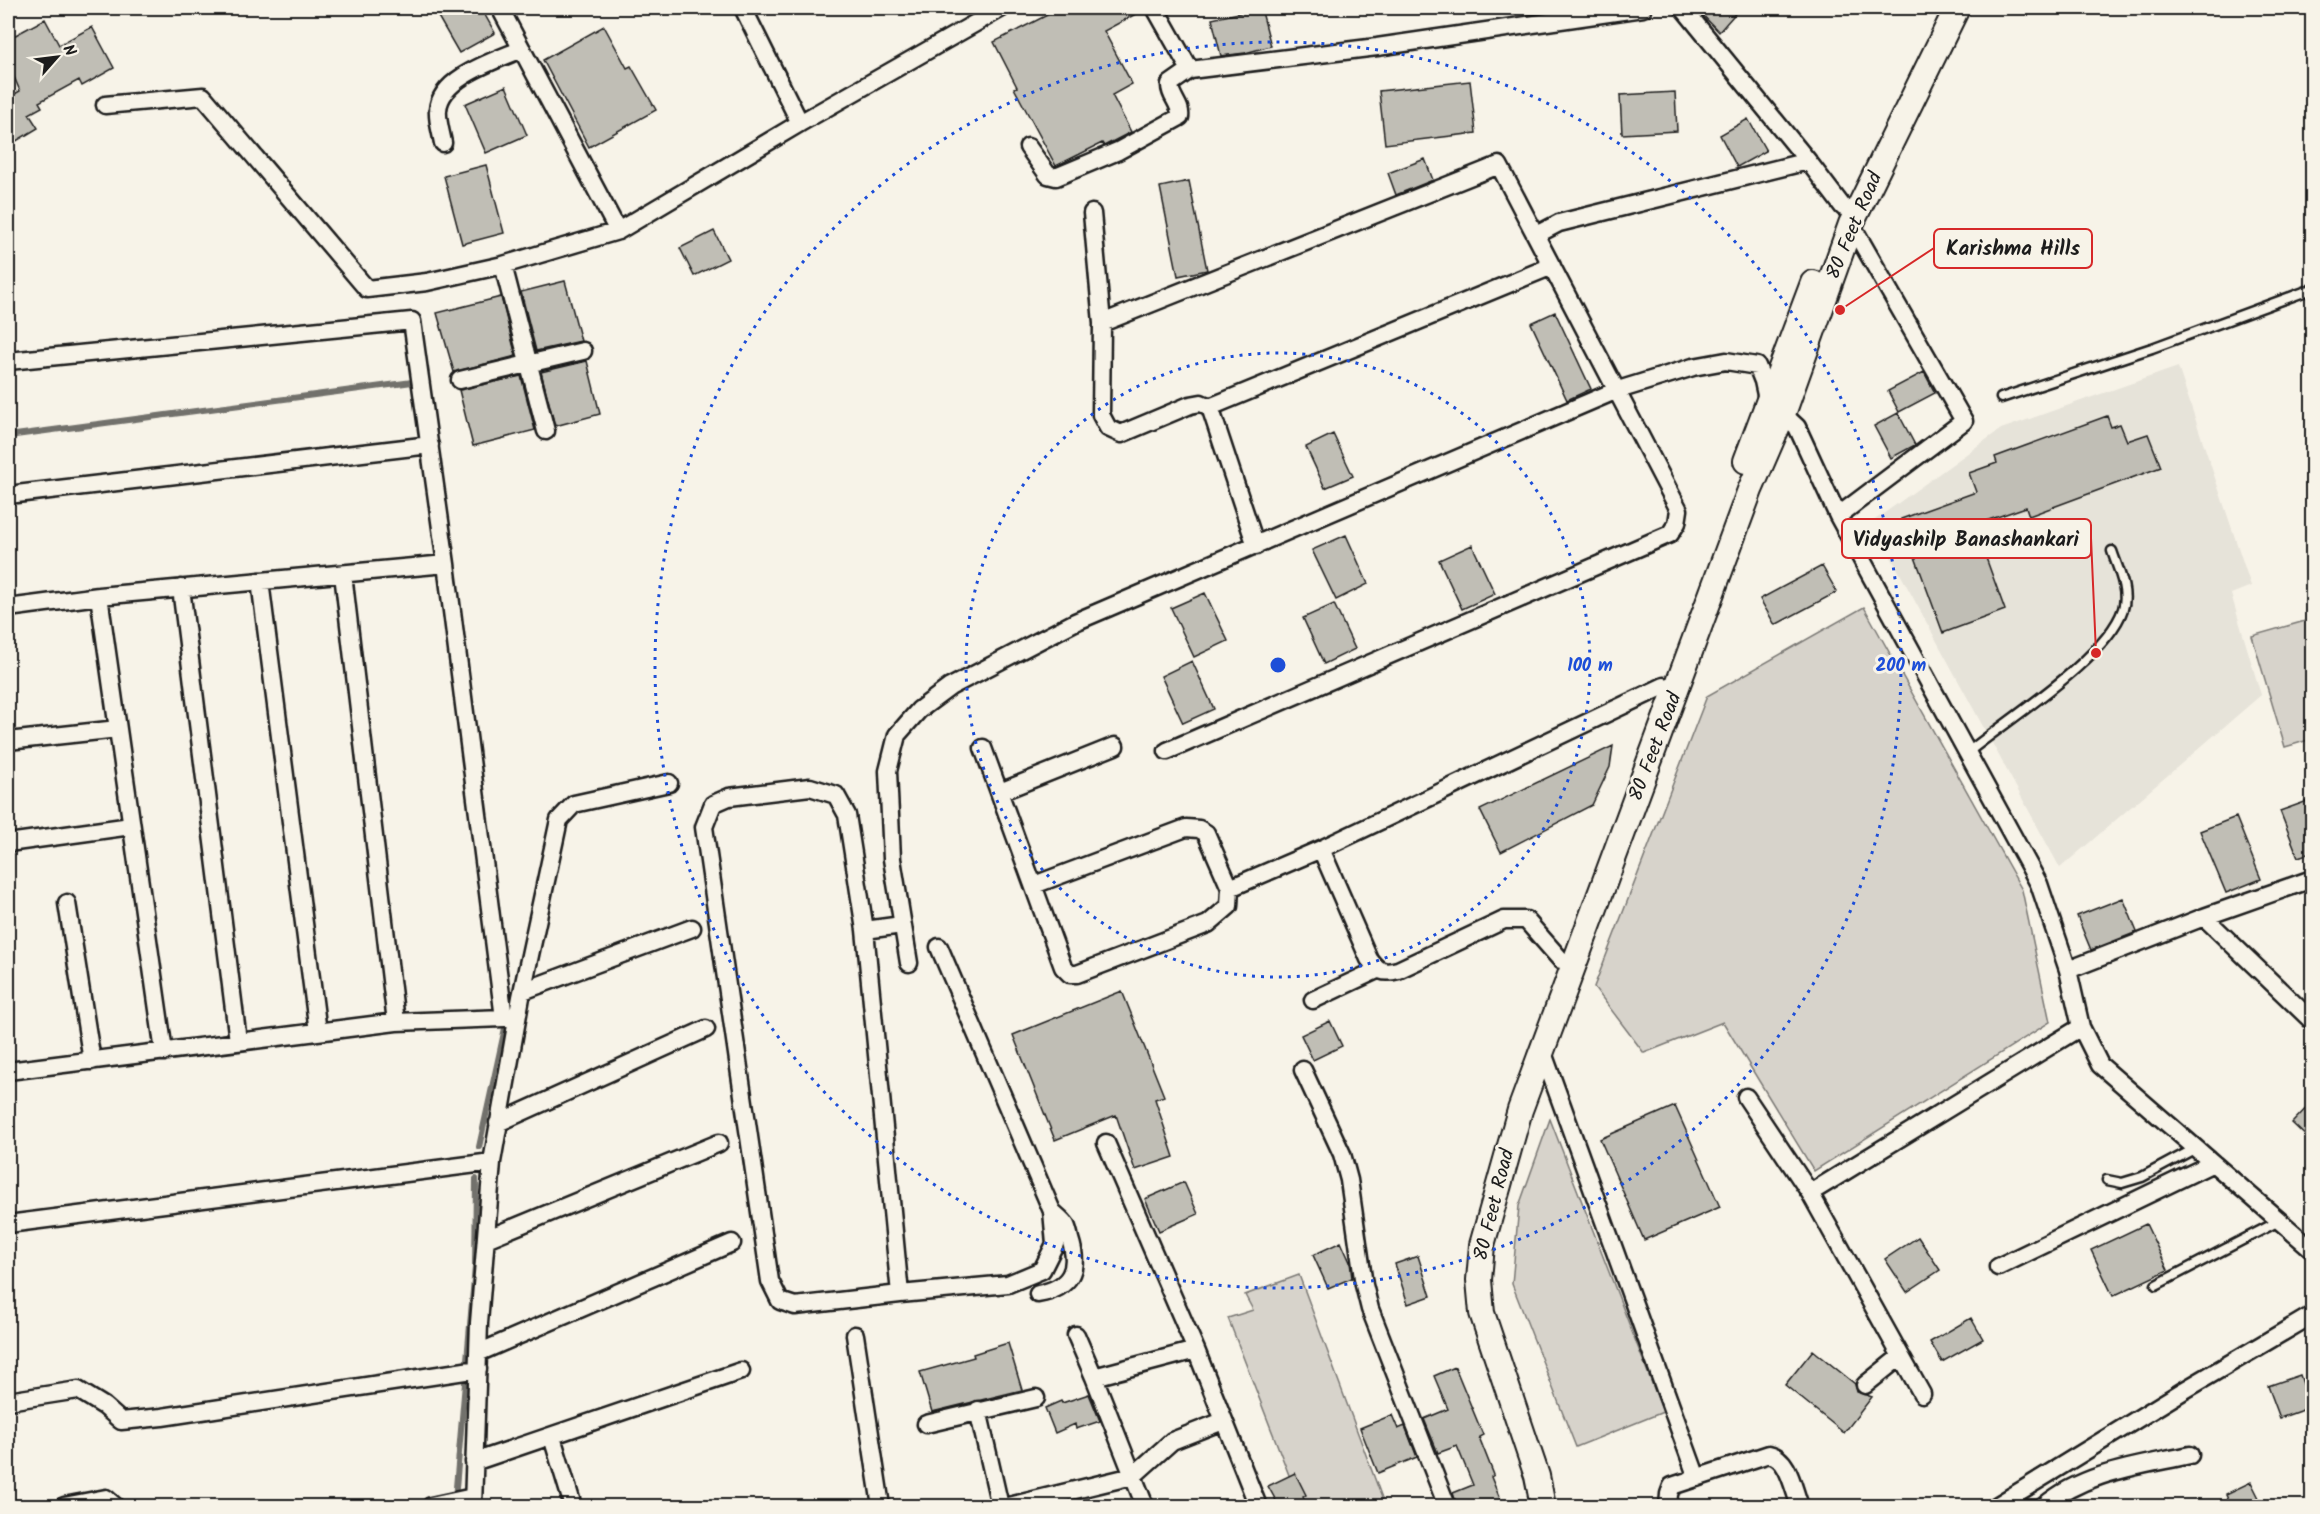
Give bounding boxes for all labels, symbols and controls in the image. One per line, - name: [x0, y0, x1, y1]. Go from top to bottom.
- north arrow: [27, 27, 87, 87]
- text: N: [56, 40, 82, 61]
- street label: 80 Feet Road: [1818, 166, 1892, 285]
- callout: Karishma Hills: [1934, 229, 2092, 268]
- text: Karishma Hills: [1946, 233, 2080, 266]
- callout: Vidyashilp Banashankari: [1842, 519, 2091, 558]
- text: Vidyashilp Banashankari: [1853, 524, 2079, 557]
- text: 100 m: [1567, 652, 1613, 681]
- text: 200 m: [1876, 652, 1927, 681]
- centre of rings: [1268, 655, 1288, 675]
- street label: 80 Feet Road: [1621, 687, 1692, 806]
- street label: 80 Feet Road: [1466, 1145, 1525, 1264]

